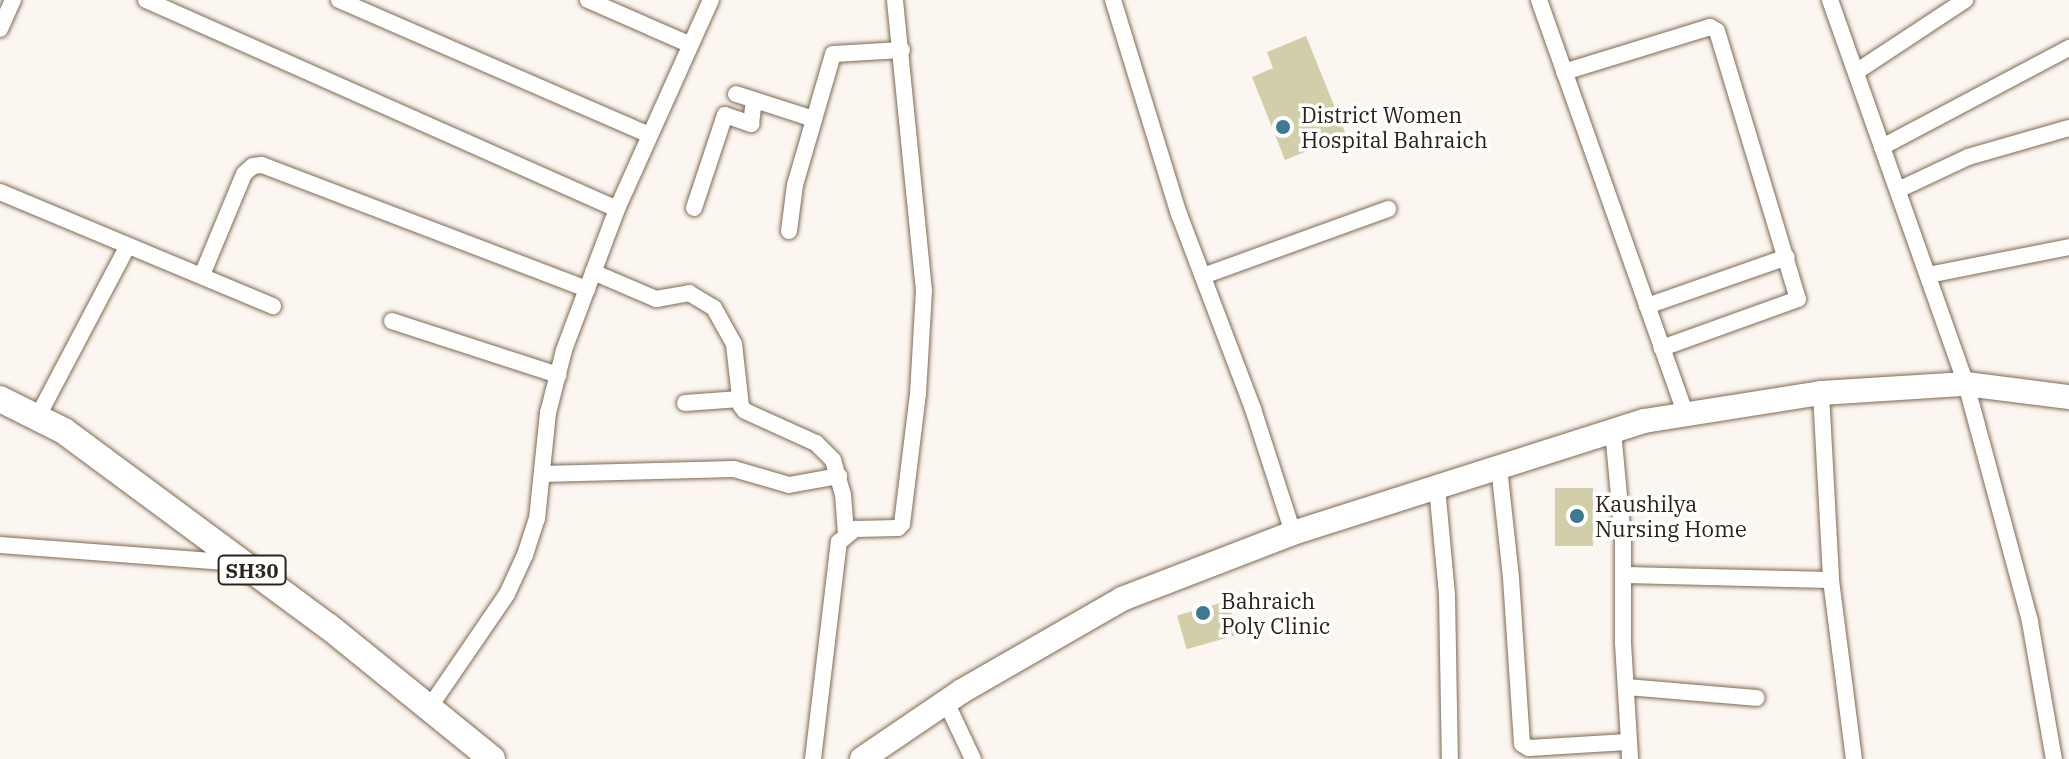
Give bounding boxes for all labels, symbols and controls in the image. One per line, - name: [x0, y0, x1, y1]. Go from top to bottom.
- place label: District Women Hospital Bahraich: [1301, 101, 1488, 152]
- marker: District Women Hospital Bahraich: [1272, 116, 1294, 138]
- place label: Kaushilya Nursing Home: [1595, 490, 1747, 542]
- marker: Kaushilya Nursing Home: [1566, 505, 1588, 527]
- road number: SH30: [216, 554, 288, 586]
- place label: Bahraich Poly Clinic: [1221, 587, 1330, 638]
- marker: Bahraich Poly Clinic: [1192, 602, 1214, 624]

